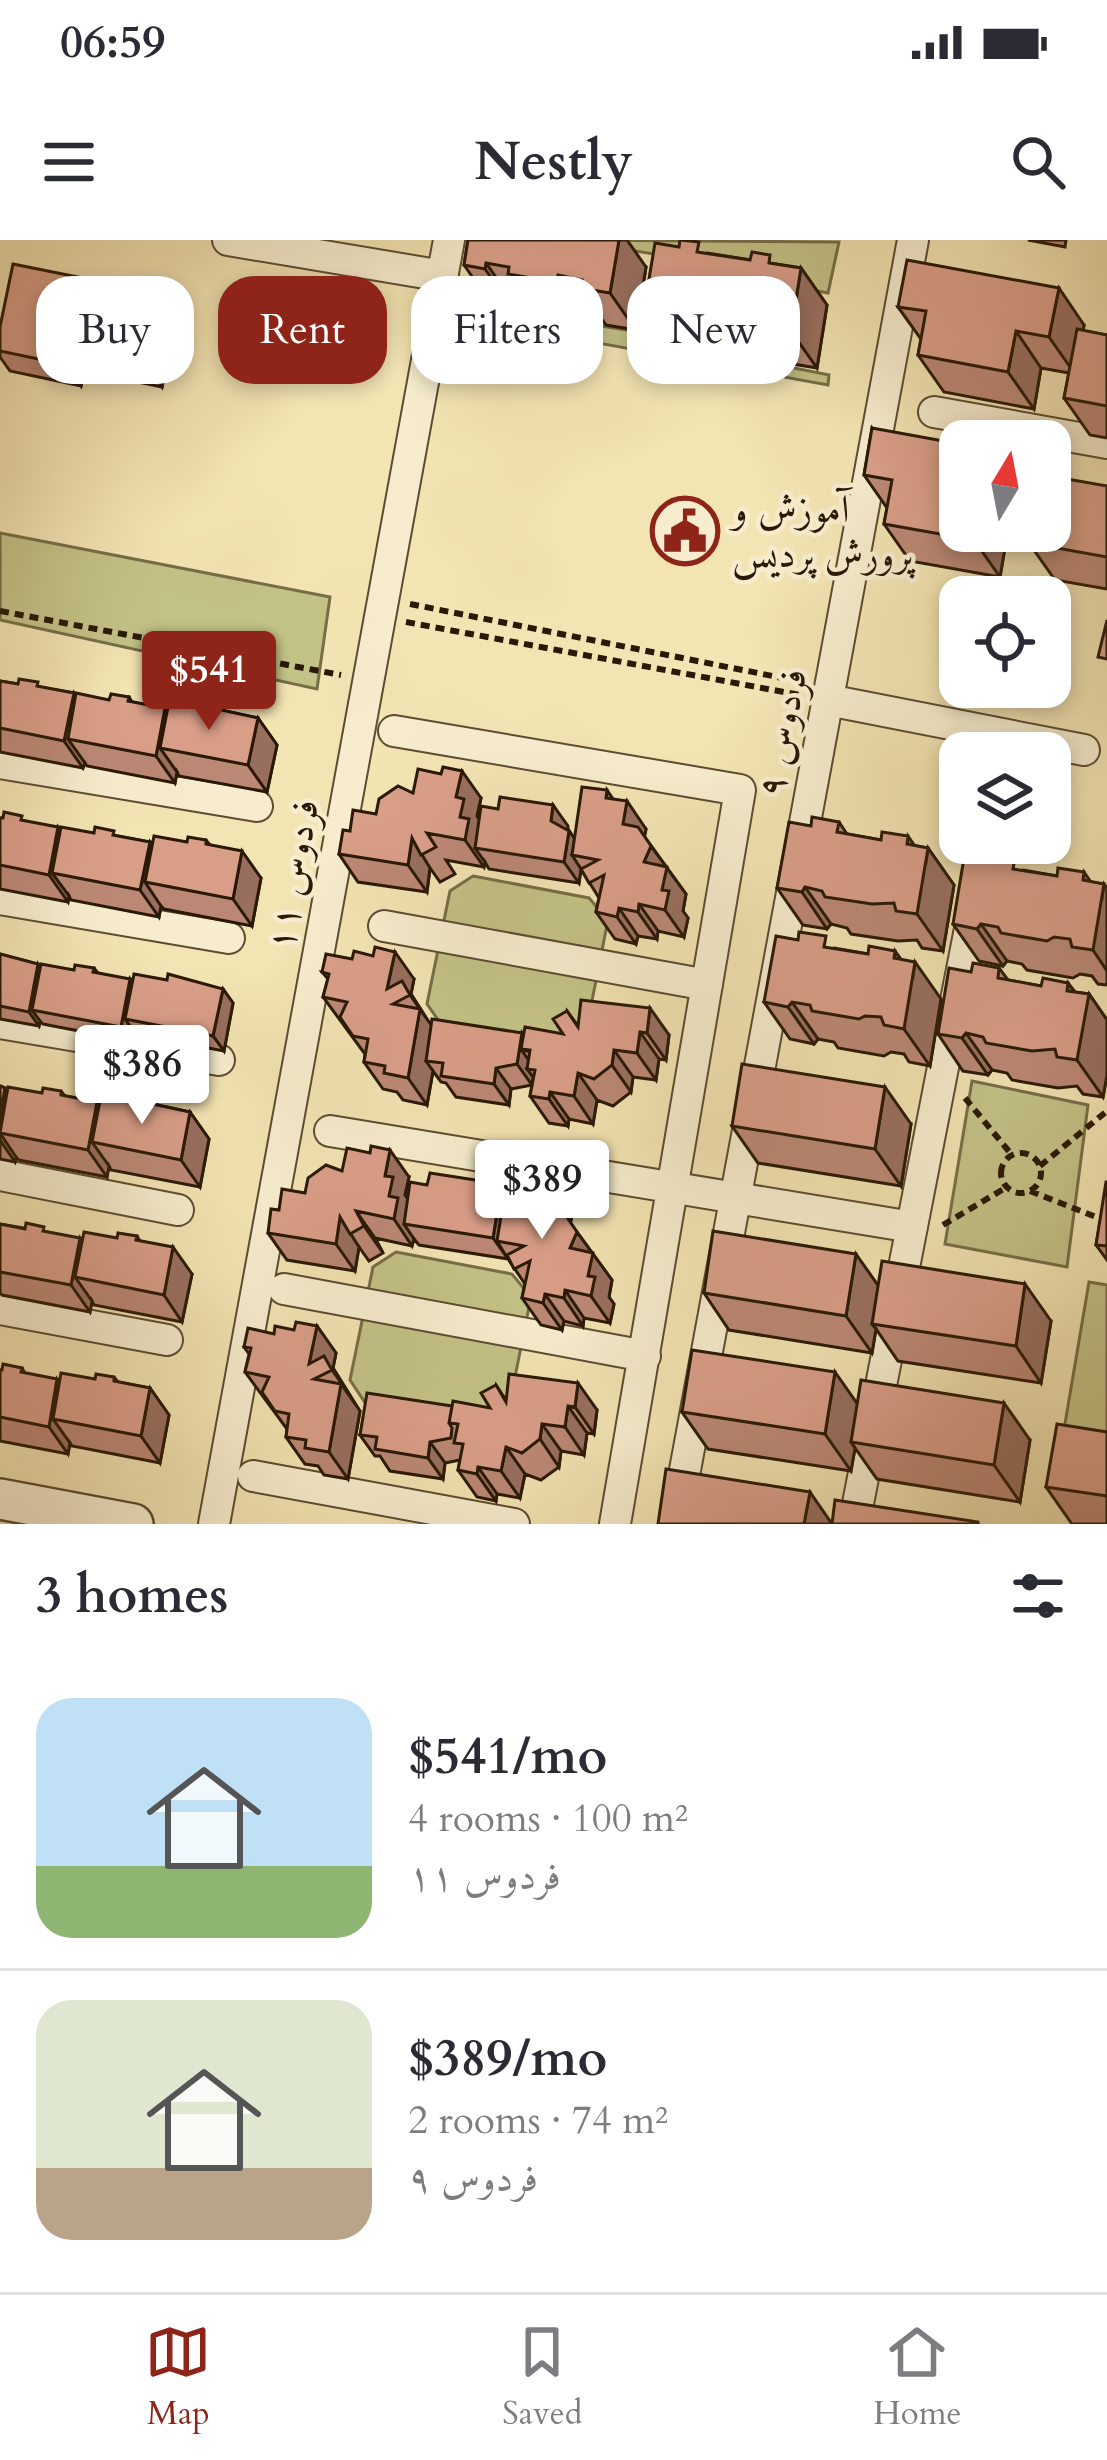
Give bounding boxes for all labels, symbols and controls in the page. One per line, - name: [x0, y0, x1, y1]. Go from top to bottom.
- text: 06:59: [60, 12, 165, 73]
- text: Nestly: [474, 126, 633, 199]
- icon: menu: [36, 129, 102, 195]
- icon: search: [1005, 129, 1071, 195]
- chip: Buy: [36, 276, 194, 384]
- chip: Rent: [218, 276, 387, 384]
- chip: Filters: [411, 276, 603, 384]
- chip: New: [627, 276, 800, 384]
- north arrow: [939, 420, 1071, 552]
- map controls: [939, 420, 1071, 864]
- place label: آموزش و پرورش پردیس: [728, 483, 916, 581]
- public building icon: آموزش و پرورش پردیس: [650, 496, 720, 566]
- button: locate: [939, 576, 1071, 708]
- pin: $541: [138, 631, 280, 733]
- text: $541: [169, 643, 249, 696]
- street label: فردوس ۹: [744, 664, 820, 802]
- button: layers: [939, 732, 1071, 864]
- street label: فردوس ۱۱: [254, 795, 332, 955]
- pin: $386: [71, 1025, 213, 1127]
- text: $386: [102, 1037, 182, 1090]
- pin: $389: [471, 1140, 613, 1242]
- text: $389: [502, 1152, 582, 1205]
- text: 3 homes: [36, 1561, 228, 1631]
- icon: filters: [1005, 1563, 1071, 1629]
- text: $541/mo: [408, 1722, 607, 1792]
- icon: home: [132, 1746, 276, 1890]
- text: 4 rooms · 100 m²: [408, 1792, 688, 1845]
- text: فردوس ۱۱: [408, 1850, 561, 1903]
- text: $389/mo: [408, 2024, 607, 2094]
- icon: home: [132, 2048, 276, 2192]
- text: 2 rooms · 74 m²: [408, 2094, 668, 2147]
- text: فردوس ۹: [408, 2152, 538, 2205]
- tab: Map: [145, 2319, 211, 2436]
- tab: Saved: [502, 2319, 582, 2436]
- tab: Home: [873, 2319, 962, 2436]

